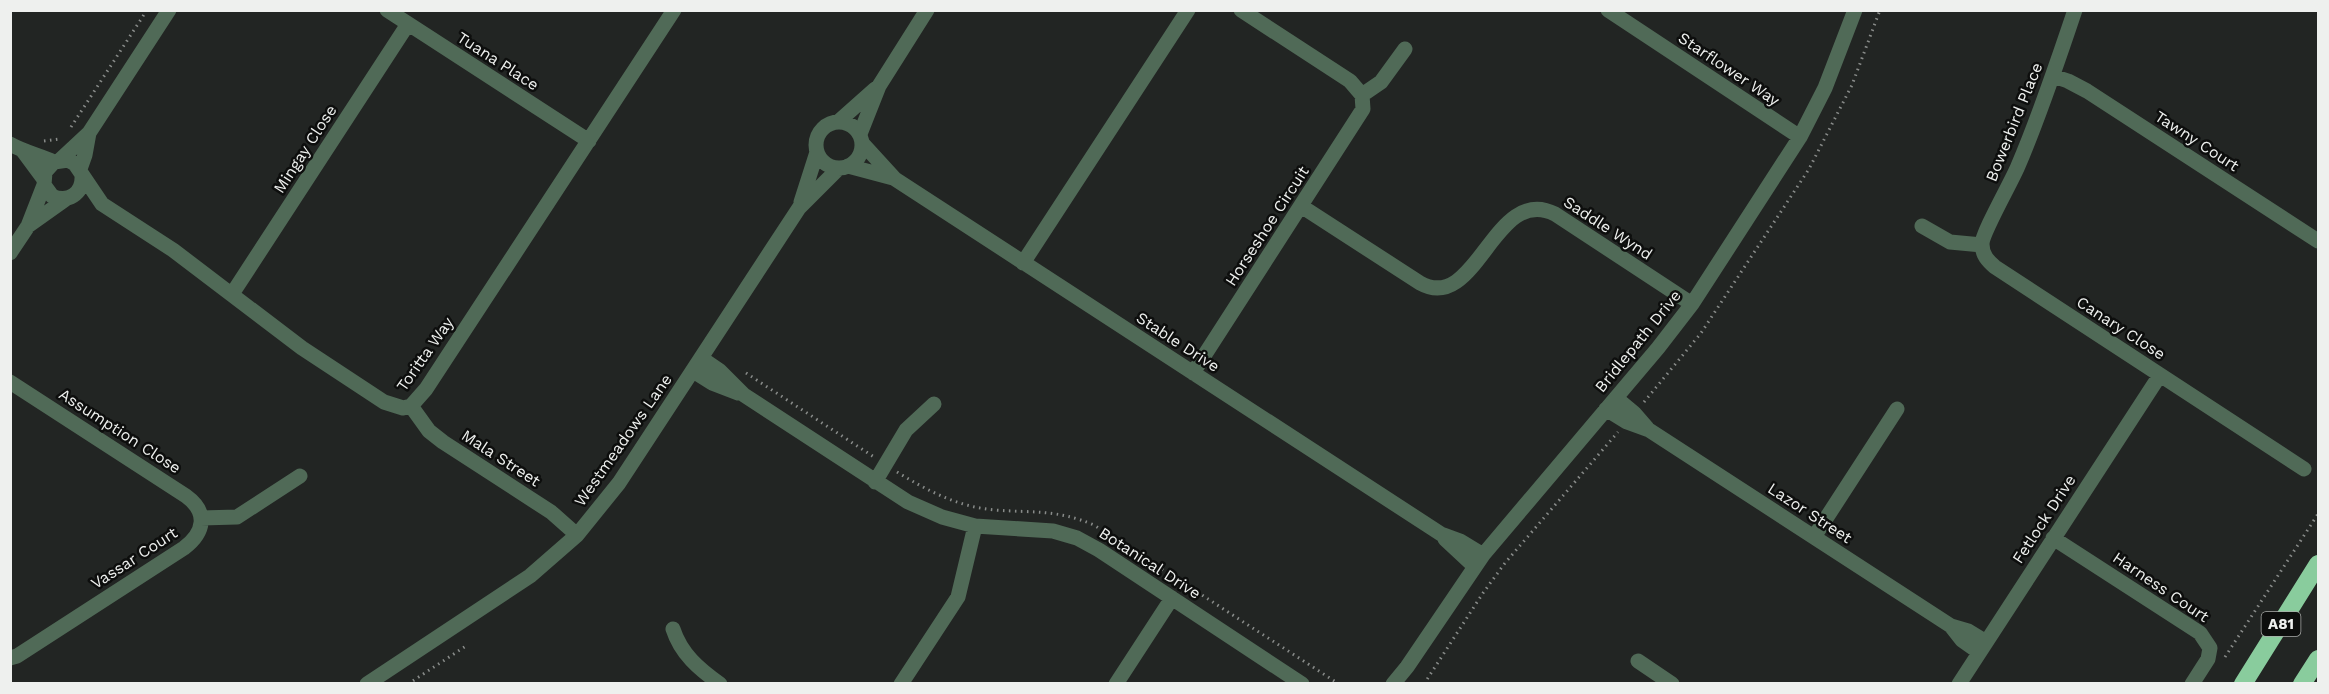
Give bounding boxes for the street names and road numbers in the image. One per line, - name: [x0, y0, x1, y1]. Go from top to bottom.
- street label: Tuana Place: [454, 28, 542, 94]
- street label: Starflower Way: [1675, 28, 1784, 110]
- street label: Bowerbird Place: [1981, 60, 2047, 184]
- street label: Mingay Close: [269, 101, 341, 197]
- street label: Tawny Court: [2151, 107, 2243, 175]
- street label: Horseshoe Circuit: [1221, 162, 1313, 289]
- street label: Saddle Wynd: [1560, 192, 1656, 264]
- street label: Bridlepath Drive: [1591, 286, 1685, 396]
- street label: Canary Close: [2073, 292, 2169, 364]
- street label: Stable Drive: [1133, 308, 1223, 376]
- street label: Toritta Way: [393, 313, 458, 395]
- street label: Westmeadows Lane: [570, 370, 676, 510]
- street label: Assumption Close: [56, 385, 184, 477]
- street label: Mala Street: [458, 426, 544, 491]
- street label: Fetlock Drive: [2008, 471, 2080, 567]
- street label: Lazor Street: [1764, 479, 1856, 547]
- street label: Vassar Court: [87, 523, 181, 593]
- street label: Botanical Drive: [1096, 523, 1204, 603]
- street label: Harness Court: [2109, 548, 2213, 626]
- road number: A81: [2262, 612, 2300, 636]

